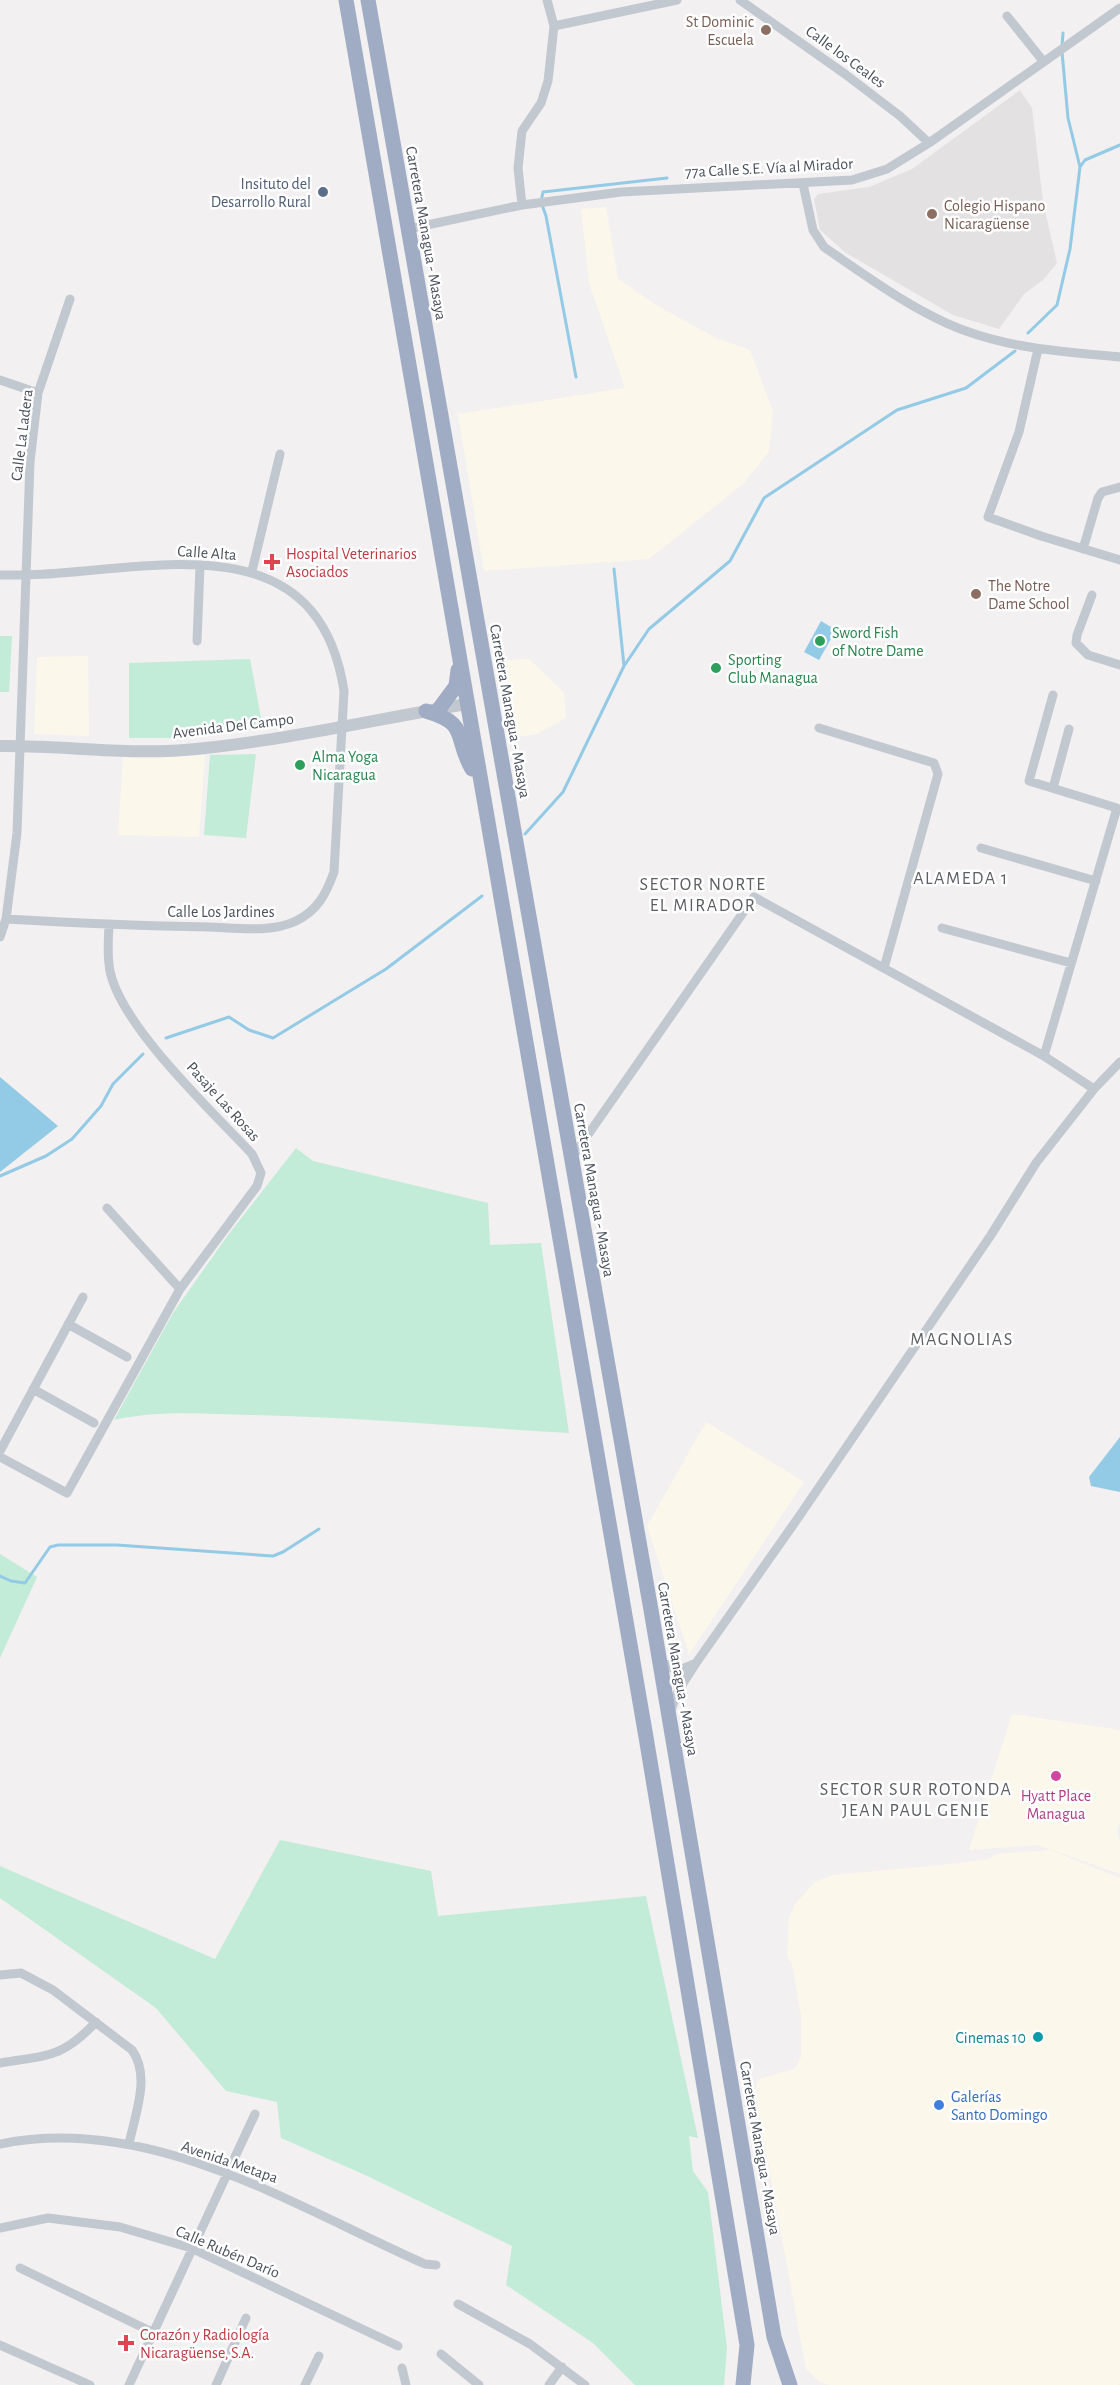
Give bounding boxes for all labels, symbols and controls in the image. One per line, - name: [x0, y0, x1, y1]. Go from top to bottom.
- place label: St Dominic Escuela: [686, 14, 754, 48]
- marker: St Dominic Escuela: [759, 23, 773, 37]
- street label: Calle los Ceales: [803, 23, 888, 91]
- street label: Carretera Managua - Masaya: [402, 145, 449, 322]
- street label: 77a Calle S.E. Vía al Mirador: [685, 156, 854, 180]
- place label: Insituto del Desarrollo Rural: [211, 176, 311, 210]
- marker: Insituto del Desarrollo Rural: [316, 185, 330, 199]
- place label: Colegio Hispano Nicaragüense: [944, 198, 1046, 232]
- marker: Colegio Hispano Nicaragüense: [925, 207, 939, 221]
- street label: Calle La Ladera: [8, 388, 36, 482]
- street label: Calle Alta: [177, 543, 237, 563]
- place label: Hospital Veterinarios Asociados: [286, 546, 417, 580]
- marker: Hospital Veterinarios Asociados: [263, 553, 281, 571]
- place label: The Notre Dame School: [988, 578, 1070, 612]
- marker: The Notre Dame School: [969, 587, 983, 601]
- street label: Carretera Managua - Masaya: [486, 623, 533, 800]
- place label: Sword Fish of Notre Dame: [832, 625, 924, 659]
- marker: Sword Fish of Notre Dame: [813, 634, 827, 648]
- place label: Sporting Club Managua: [728, 652, 818, 686]
- marker: Sporting Club Managua: [709, 661, 723, 675]
- street label: Avenida Del Campo: [172, 711, 295, 741]
- place label: Alma Yoga Nicaragua: [312, 749, 378, 783]
- marker: Alma Yoga Nicaragua: [293, 758, 307, 772]
- district label: ALAMEDA 1: [913, 870, 1009, 888]
- district label: SECTOR NORTE EL MIRADOR: [640, 876, 766, 915]
- street label: Calle Los Jardines: [167, 904, 275, 920]
- street label: Pasaje Las Rosas: [183, 1059, 263, 1145]
- street label: Carretera Managua - Masaya: [570, 1102, 617, 1279]
- district label: MAGNOLIAS: [910, 1331, 1014, 1349]
- street label: Carretera Managua - Masaya: [654, 1581, 701, 1758]
- marker: Hyatt Place Managua: [1049, 1769, 1063, 1783]
- district label: SECTOR SUR ROTONDA JEAN PAUL GENIE: [820, 1781, 1012, 1820]
- place label: Hyatt Place Managua: [1021, 1788, 1091, 1822]
- place label: Cinemas 10: [955, 2030, 1026, 2046]
- marker: Cinemas 10: [1031, 2030, 1045, 2044]
- street label: Carretera Managua - Masaya: [736, 2060, 783, 2237]
- place label: Galerías Santo Domingo: [951, 2089, 1048, 2123]
- marker: Galerías Santo Domingo: [932, 2098, 946, 2112]
- street label: Avenida Metapa: [179, 2138, 280, 2186]
- street label: Calle Rubén Darío: [173, 2223, 282, 2281]
- place label: Corazón y Radiología Nicaragüense, S.A.: [140, 2327, 269, 2361]
- marker: Corazón y Radiología Nicaragüense, S.A.: [117, 2334, 135, 2352]

